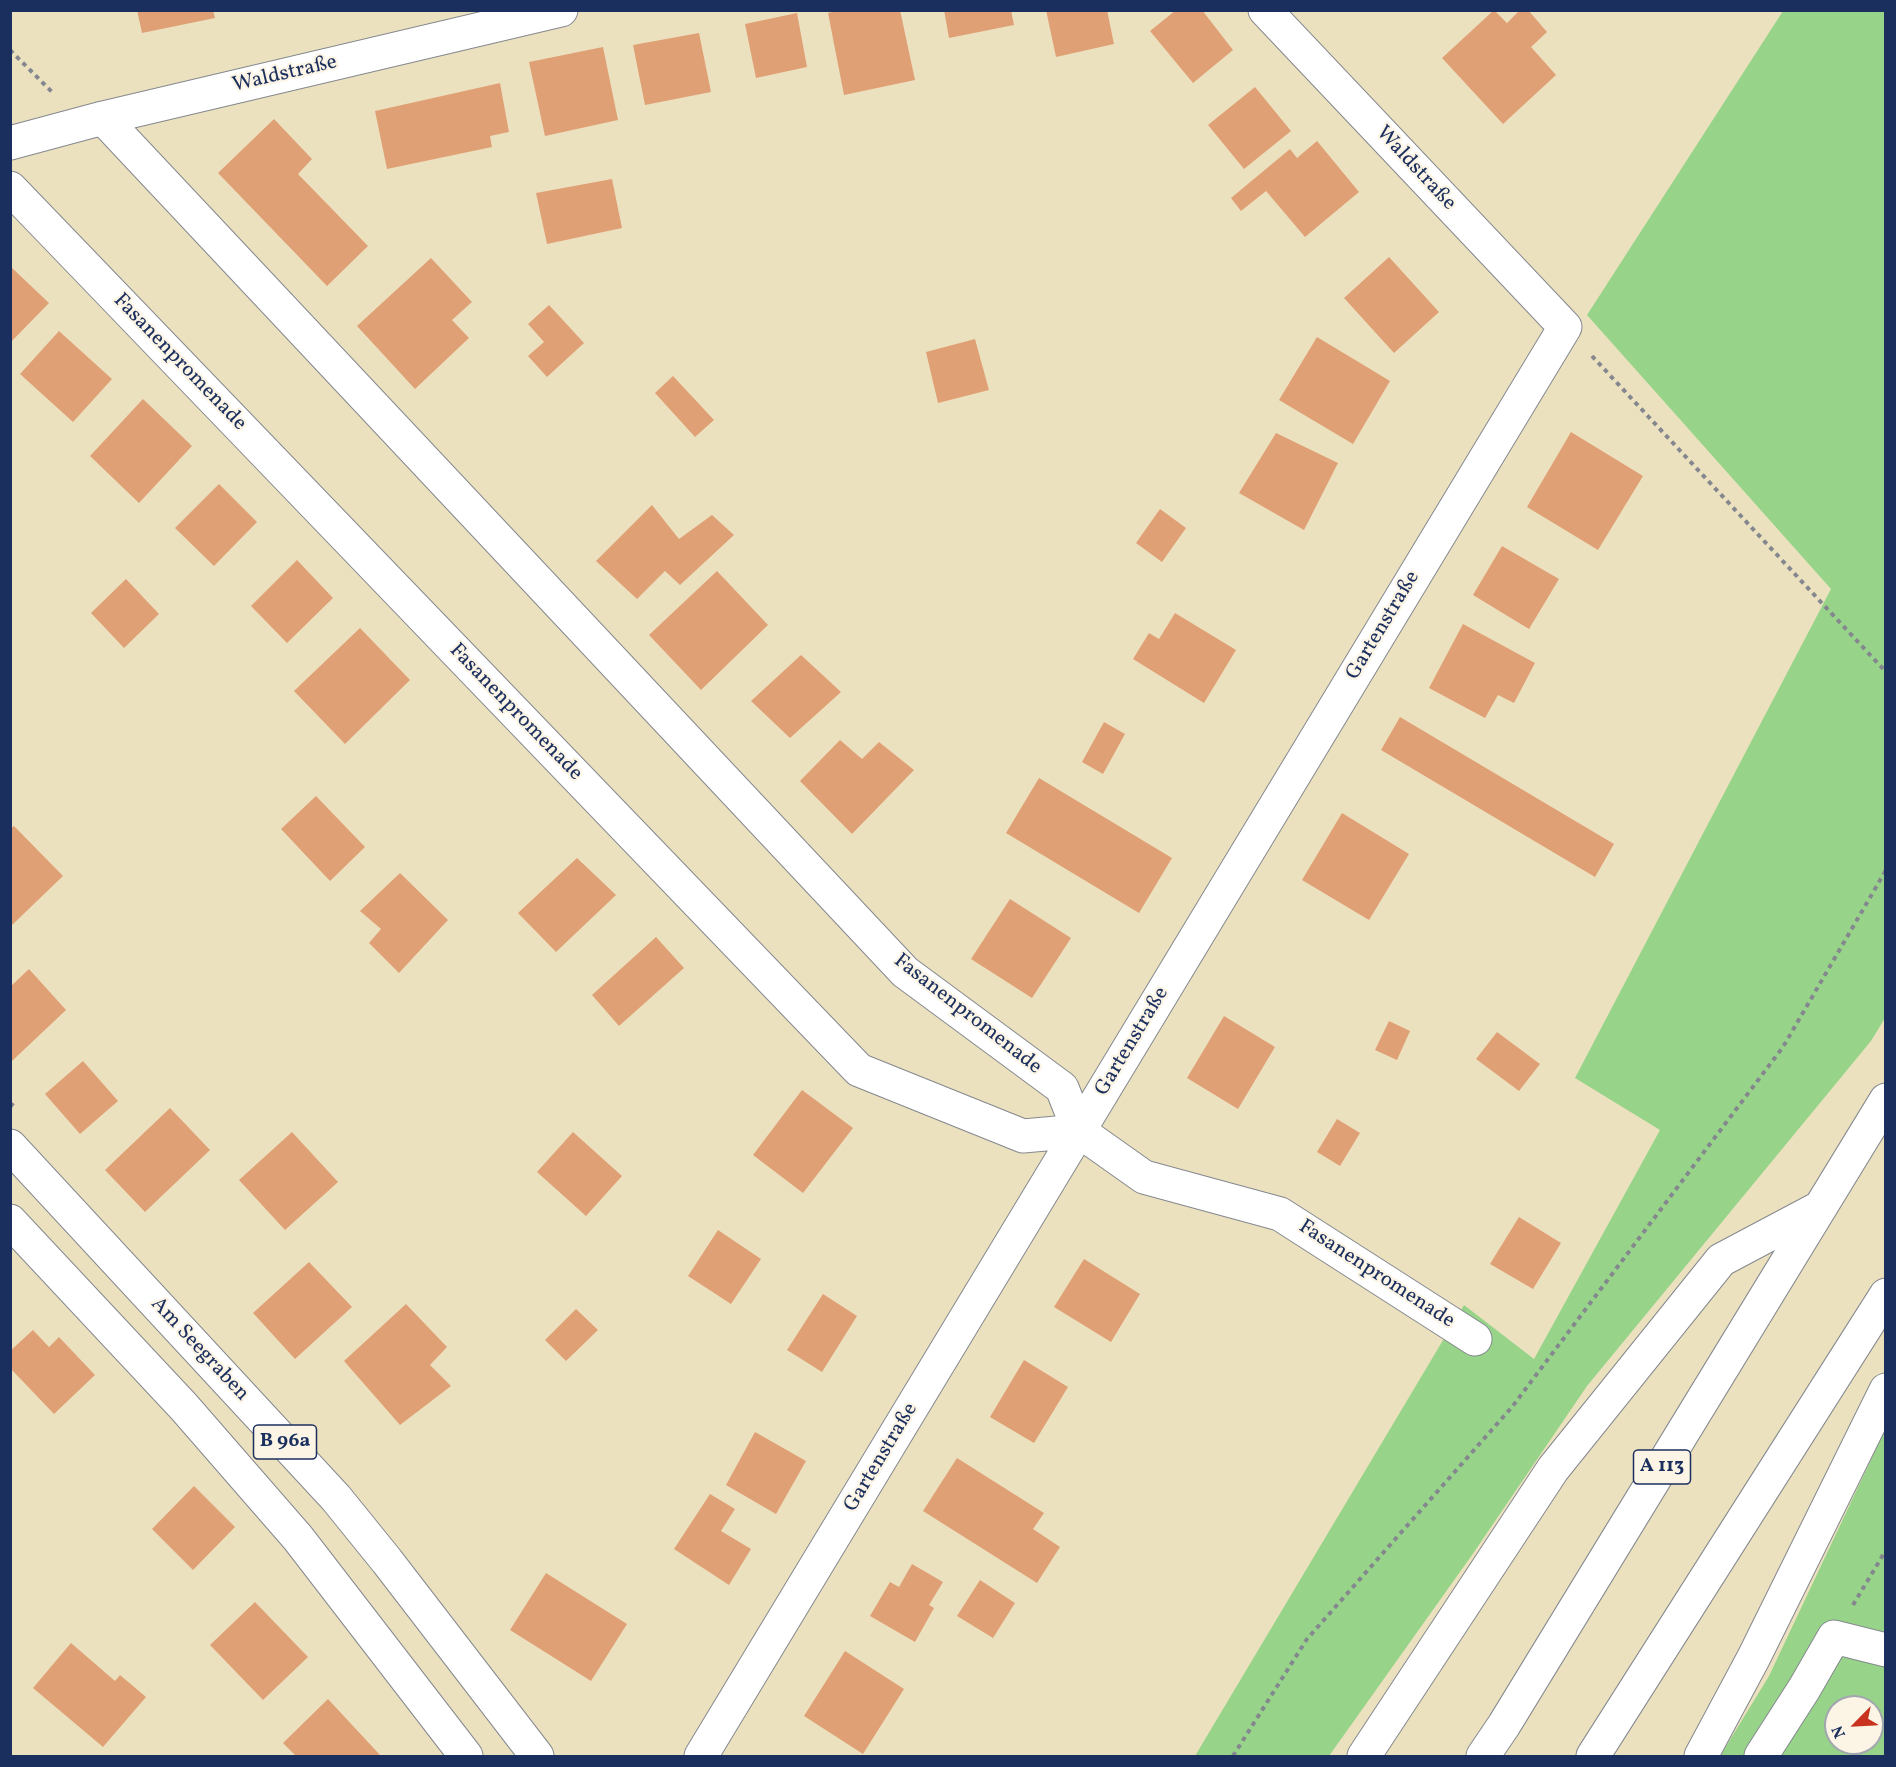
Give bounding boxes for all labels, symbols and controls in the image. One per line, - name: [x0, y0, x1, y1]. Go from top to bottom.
- street label: Waldstraße: [230, 51, 340, 99]
- street label: Waldstraße: [1370, 122, 1460, 216]
- street label: Fasanenpromenade: [107, 289, 251, 437]
- street label: Gartenstraße: [1342, 567, 1426, 685]
- street label: Fasanenpromenade: [443, 639, 587, 787]
- street label: Fasanenpromenade: [888, 949, 1046, 1081]
- street label: Gartenstraße: [1091, 983, 1175, 1101]
- street label: Fasanenpromenade: [1293, 1215, 1459, 1335]
- street label: Am Seegraben: [144, 1293, 254, 1407]
- street label: Gartenstraße: [840, 1399, 924, 1517]
- road number: B 96a: [254, 1425, 316, 1459]
- road number: A 113: [1634, 1450, 1690, 1484]
- north arrow: [1824, 1695, 1884, 1755]
- text: N: [1827, 1722, 1852, 1741]

